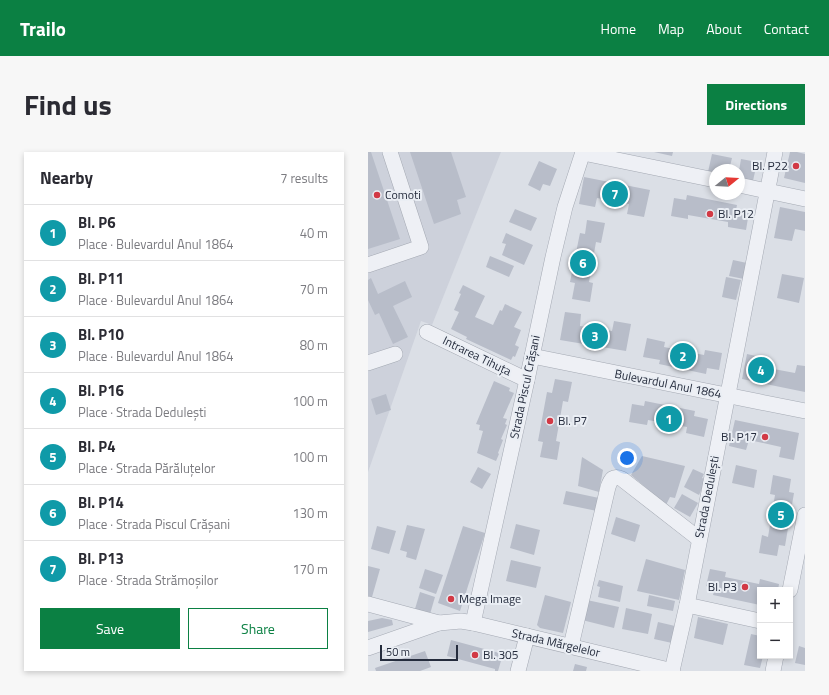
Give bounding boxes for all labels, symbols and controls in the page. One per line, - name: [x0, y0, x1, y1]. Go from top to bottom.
- text: Trailo: [20, 14, 66, 43]
- text: Home: [601, 18, 636, 39]
- text: Map: [658, 18, 684, 39]
- text: About: [706, 18, 742, 39]
- text: Contact: [764, 18, 809, 39]
- text: Find us: [24, 83, 112, 126]
- button: Directions: [707, 84, 805, 125]
- place label: Bl. P22: [752, 156, 788, 175]
- marker: Bl. P22: [791, 161, 801, 171]
- north arrow: [709, 164, 745, 200]
- text: Nearby: [40, 165, 93, 191]
- text: 7 results: [280, 168, 328, 188]
- pin: 7: [602, 179, 628, 209]
- place label: Comoti: [385, 185, 421, 204]
- marker: Comoti: [372, 190, 382, 200]
- place label: Bl. P12: [718, 204, 754, 223]
- marker: Bl. P12: [705, 209, 715, 219]
- text: Bl. P6: [78, 211, 116, 234]
- text: 1: [49, 223, 57, 243]
- text: 40 m: [300, 223, 328, 243]
- text: Place · Bulevardul Anul 1864: [78, 234, 234, 254]
- pin: 6: [570, 248, 596, 278]
- text: Bl. P11: [78, 267, 124, 290]
- text: 2: [49, 279, 57, 299]
- text: 70 m: [300, 279, 328, 299]
- text: Place · Bulevardul Anul 1864: [78, 290, 234, 310]
- pin: 3: [582, 321, 608, 351]
- text: Bl. P10: [78, 323, 124, 346]
- street label: Intrarea Tihuța: [440, 331, 515, 380]
- street label: Strada Piscul Crășani: [504, 333, 545, 440]
- text: 3: [49, 335, 57, 355]
- text: 80 m: [300, 335, 328, 355]
- pin: 2: [670, 341, 696, 371]
- text: Place · Bulevardul Anul 1864: [78, 346, 234, 366]
- pin: 4: [748, 355, 774, 385]
- street label: Bulevardul Anul 1864: [613, 364, 723, 403]
- text: Bl. P16: [78, 379, 124, 402]
- text: 4: [49, 391, 57, 411]
- text: 100 m: [292, 391, 328, 411]
- text: Place · Strada Dedulești: [78, 402, 206, 422]
- pin: 1: [656, 404, 682, 434]
- place label: Bl. P7: [558, 411, 587, 430]
- marker: Bl. P7: [545, 416, 555, 426]
- place label: Bl. P17: [721, 427, 757, 446]
- marker: Bl. P17: [760, 432, 770, 442]
- text: Bl. P4: [78, 435, 116, 458]
- text: 5: [49, 447, 57, 467]
- text: 100 m: [292, 447, 328, 467]
- your location: [617, 448, 637, 468]
- street label: Strada Dedulești: [689, 454, 724, 540]
- text: Place · Strada Părăluțelor: [78, 458, 215, 478]
- text: Bl. P14: [78, 491, 124, 514]
- pin: 5: [768, 500, 794, 530]
- text: 6: [49, 503, 57, 523]
- text: 130 m: [292, 503, 328, 523]
- text: Place · Strada Piscul Crășani: [78, 514, 230, 534]
- text: Bl. P13: [78, 547, 124, 570]
- text: 7: [49, 559, 57, 579]
- text: 170 m: [292, 559, 328, 579]
- text: Place · Strada Strămoșilor: [78, 570, 218, 590]
- place label: Bl. P3: [708, 577, 737, 596]
- marker: Bl. P3: [740, 582, 750, 592]
- map controls: [757, 587, 793, 659]
- button: +: [757, 587, 793, 623]
- place label: Mega Image: [459, 589, 521, 608]
- marker: Mega Image: [446, 594, 456, 604]
- button: Save: [40, 608, 180, 649]
- button: Share: [188, 608, 328, 649]
- street label: Strada Mărgelelor: [510, 623, 602, 662]
- button: −: [757, 623, 793, 659]
- scale bar: [380, 643, 458, 662]
- text: 50 m: [386, 644, 410, 660]
- place label: Bl. 305: [483, 645, 519, 664]
- marker: Bl. 305: [470, 650, 480, 660]

